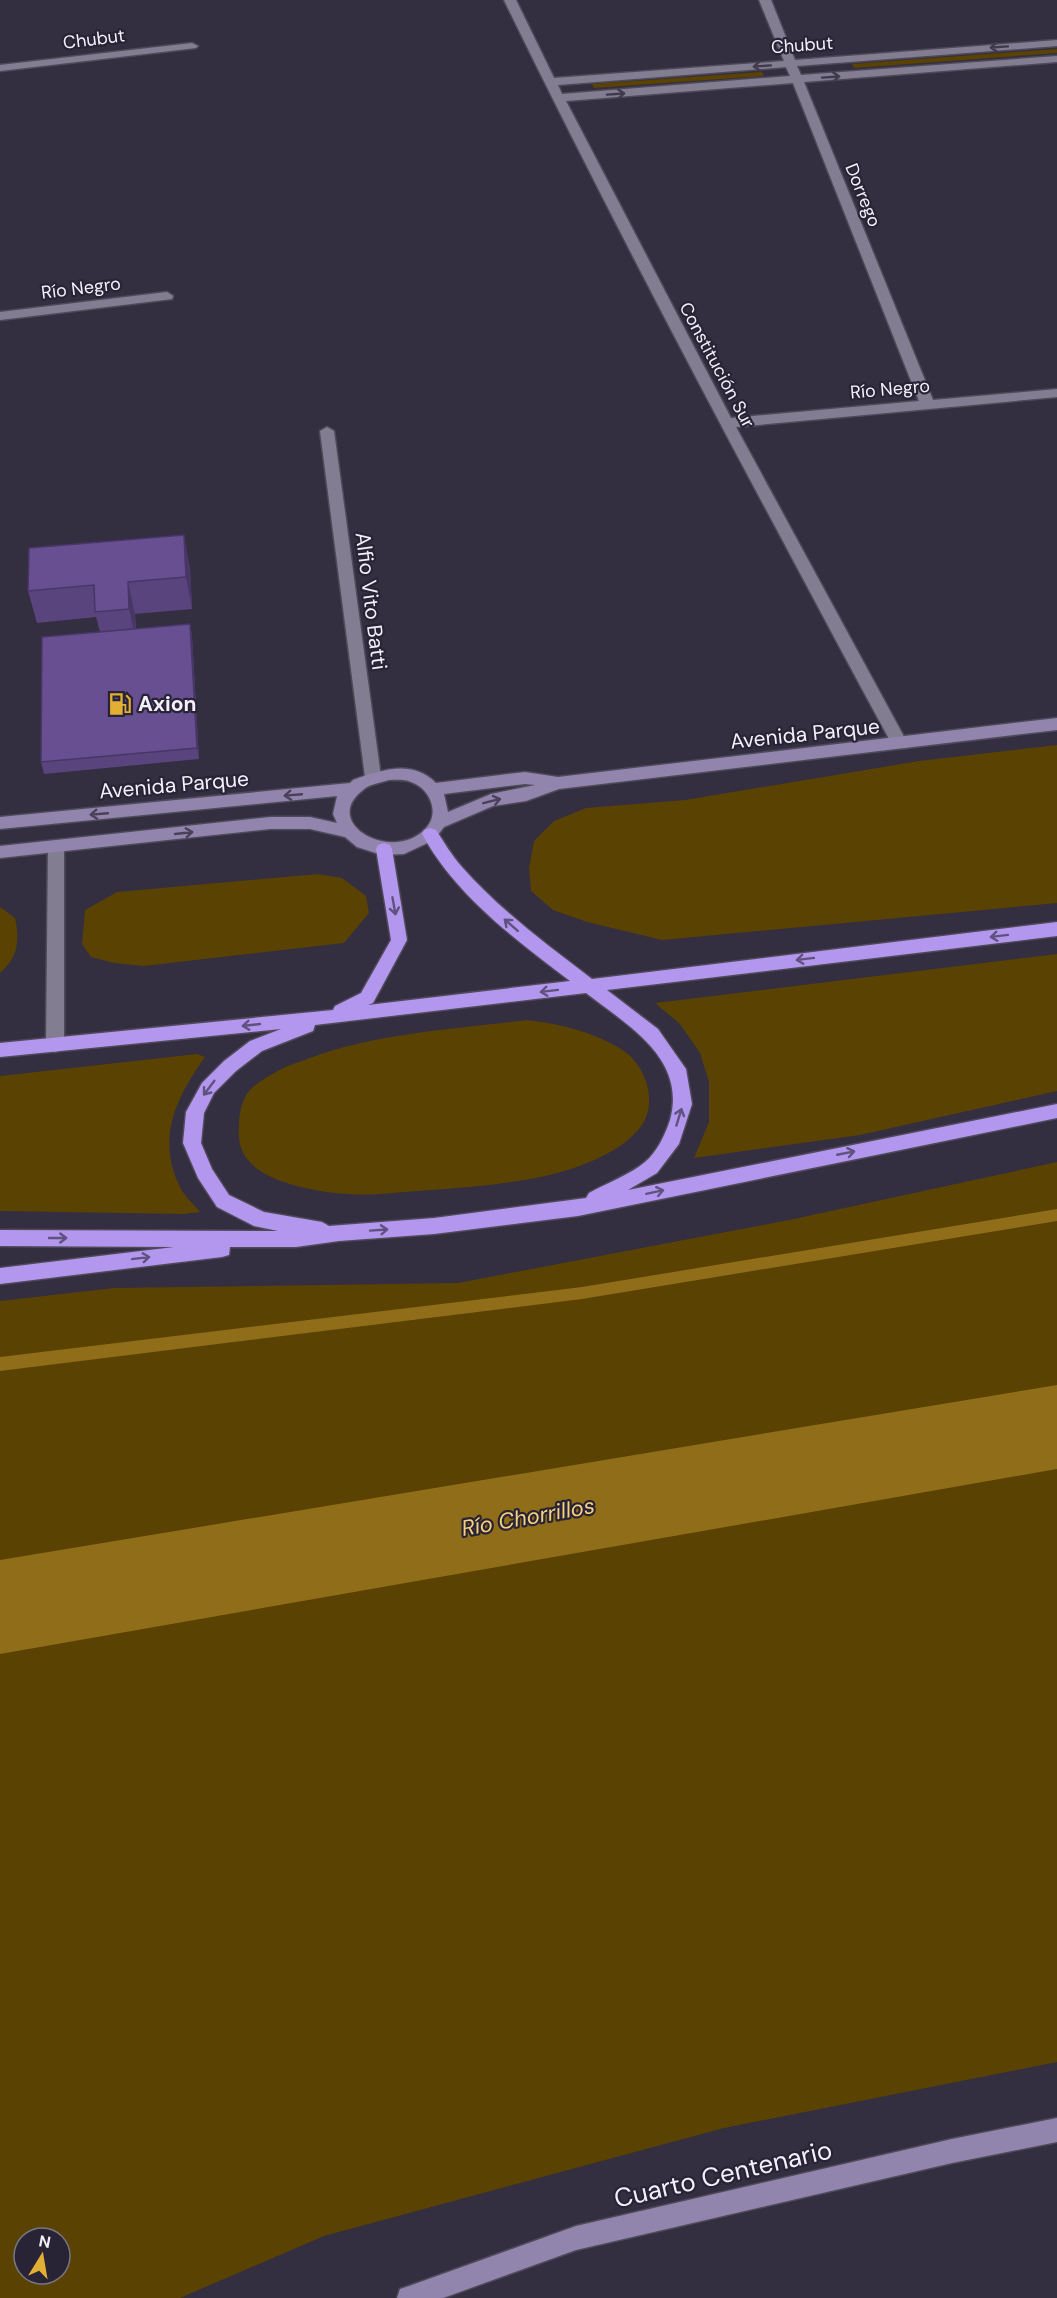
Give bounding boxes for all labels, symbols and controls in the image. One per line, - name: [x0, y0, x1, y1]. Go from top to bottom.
- street label: Chubut: [62, 23, 126, 55]
- street label: Chubut: [770, 31, 834, 59]
- one-way arrow: [989, 42, 1009, 53]
- one-way arrow: [753, 60, 773, 71]
- one-way arrow: [821, 71, 841, 82]
- one-way arrow: [605, 88, 625, 99]
- street label: Dorrego: [839, 160, 887, 230]
- street label: Río Negro: [40, 271, 122, 305]
- street label: Constitución Sur: [674, 298, 760, 432]
- street label: Río Negro: [849, 374, 931, 404]
- street label: Alfio Vito Batti: [349, 530, 393, 672]
- place label: Axion: [138, 690, 196, 718]
- fuel station icon: Axion: [107, 691, 133, 717]
- street label: Avenida Parque: [729, 712, 881, 756]
- street label: Avenida Parque: [98, 765, 250, 805]
- one-way arrow: [284, 790, 304, 801]
- one-way arrow: [482, 794, 501, 806]
- one-way arrow: [90, 809, 110, 820]
- one-way arrow: [173, 827, 193, 838]
- one-way arrow: [388, 896, 399, 916]
- one-way arrow: [503, 918, 519, 931]
- one-way arrow: [989, 930, 1009, 941]
- one-way arrow: [796, 954, 816, 965]
- one-way arrow: [540, 985, 560, 996]
- one-way arrow: [242, 1020, 262, 1031]
- one-way arrow: [203, 1080, 216, 1096]
- one-way arrow: [674, 1108, 685, 1127]
- one-way arrow: [836, 1147, 855, 1158]
- one-way arrow: [645, 1186, 664, 1197]
- one-way arrow: [368, 1224, 388, 1235]
- one-way arrow: [48, 1232, 68, 1244]
- one-way arrow: [131, 1253, 151, 1264]
- water label: Río Chorrillos: [459, 1491, 597, 1543]
- street label: Cuarto Centenario: [611, 2132, 835, 2216]
- north arrow: [12, 2226, 72, 2286]
- text: N: [37, 2230, 52, 2253]

